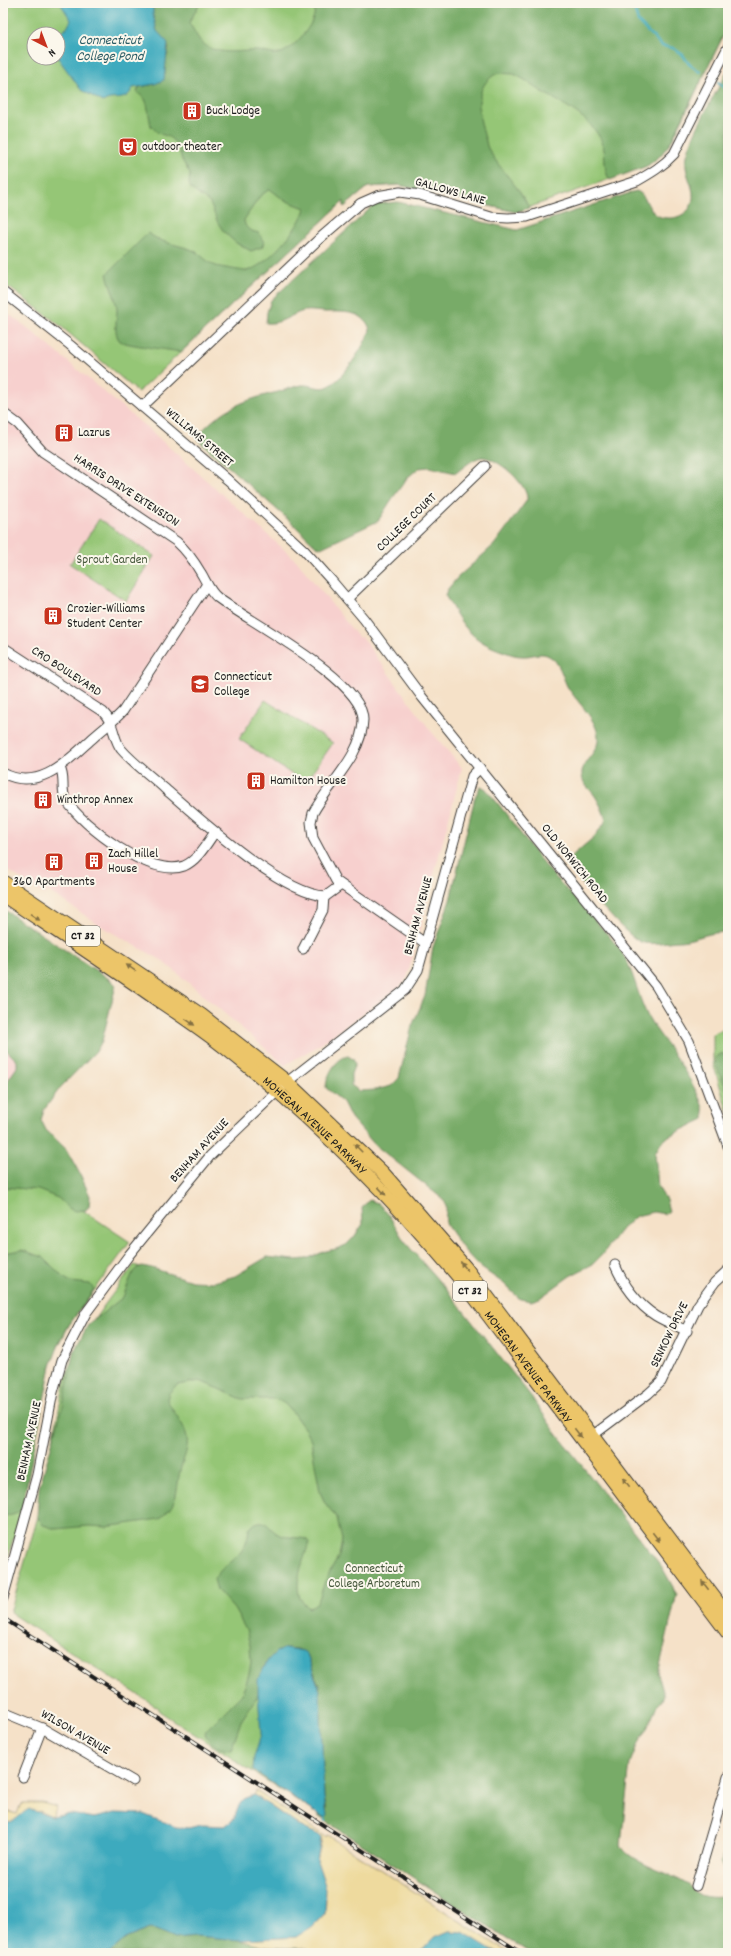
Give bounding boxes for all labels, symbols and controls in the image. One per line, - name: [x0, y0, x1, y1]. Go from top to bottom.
- north arrow: [26, 26, 66, 66]
- water label: Connecticut College Pond: [76, 31, 146, 67]
- text: N: [44, 44, 59, 60]
- building icon: Buck Lodge: [181, 100, 203, 122]
- place label: Buck Lodge: [206, 102, 260, 121]
- theatre icon: outdoor theater: [117, 136, 139, 158]
- place label: outdoor theater: [142, 138, 222, 157]
- street label: GALLOWS LANE: [412, 173, 488, 211]
- street label: WILLIAMS STREET: [161, 404, 237, 472]
- building icon: Lazrus: [53, 422, 75, 444]
- place label: Lazrus: [78, 424, 110, 443]
- street label: HARRIS DRIVE EXTENSION: [69, 450, 183, 532]
- street label: COLLEGE COURT: [373, 489, 441, 557]
- park label: Sprout Garden: [76, 551, 148, 570]
- place label: Crozier-Williams Student Center: [67, 600, 145, 634]
- building icon: Crozier-Williams Student Center: [42, 605, 64, 627]
- street label: CRO BOULEVARD: [27, 642, 105, 702]
- place label: Connecticut College: [214, 668, 272, 702]
- school or university icon: Connecticut College: [189, 673, 211, 695]
- building icon: Hamilton House: [245, 770, 267, 792]
- place label: Hamilton House: [270, 772, 346, 791]
- building icon: Winthrop Annex: [32, 789, 54, 811]
- place label: Winthrop Annex: [57, 791, 133, 810]
- street label: OLD NORWICH ROAD: [536, 820, 612, 908]
- place label: Zach Hillel House: [108, 845, 158, 879]
- building icon: Zach Hillel House: [83, 850, 105, 872]
- building icon: 360 Apartments: [43, 851, 65, 873]
- place label: 360 Apartments: [13, 873, 95, 892]
- street label: BENHAM AVENUE: [399, 874, 439, 957]
- one-way arrow: [30, 913, 41, 921]
- road number: CT 32: [66, 926, 100, 946]
- one-way arrow: [126, 964, 136, 972]
- one-way arrow: [185, 1018, 195, 1026]
- street label: MOHEGAN AVENUE PARKWAY: [258, 1072, 371, 1180]
- street label: BENHAM AVENUE: [166, 1115, 234, 1187]
- one-way arrow: [353, 1143, 363, 1153]
- one-way arrow: [377, 1186, 386, 1195]
- one-way arrow: [459, 1261, 468, 1271]
- road number: CT 32: [453, 1281, 487, 1301]
- street label: SENKOW DRIVE: [646, 1299, 694, 1371]
- street label: MOHEGAN AVENUE PARKWAY: [479, 1307, 577, 1428]
- street label: BENHAM AVENUE: [12, 1399, 48, 1482]
- one-way arrow: [573, 1428, 582, 1439]
- one-way arrow: [622, 1476, 630, 1487]
- one-way arrow: [652, 1532, 660, 1543]
- park label: Connecticut College Arboretum: [328, 1560, 420, 1594]
- one-way arrow: [700, 1580, 709, 1591]
- street label: WILSON AVENUE: [37, 1705, 113, 1761]

